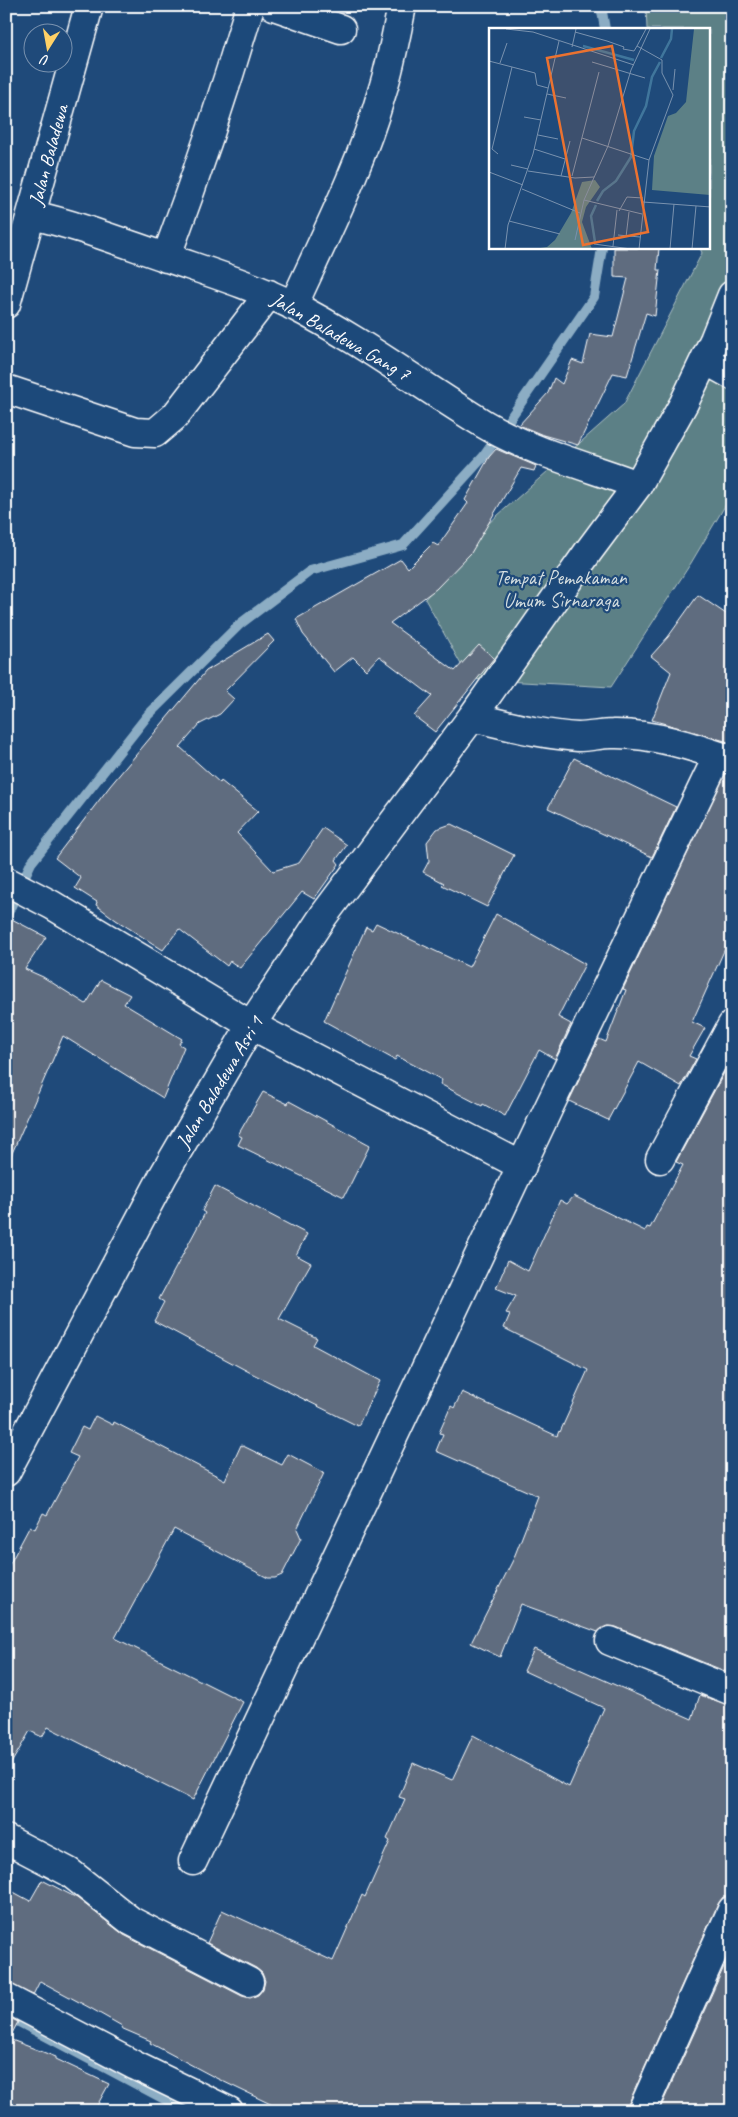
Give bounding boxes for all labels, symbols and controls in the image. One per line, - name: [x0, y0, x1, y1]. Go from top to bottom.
- north arrow: [22, 22, 72, 72]
- inset map: [489, 28, 710, 249]
- text: U: [37, 51, 51, 69]
- street label: Jalan Baladewa: [23, 100, 74, 209]
- street label: Jalan Baladewa Gang 7: [266, 286, 416, 387]
- park label: Tempat Pemakaman Umum Sirnaraga: [495, 565, 628, 613]
- street label: Jalan Baladewa Asri 1: [170, 1011, 269, 1154]

